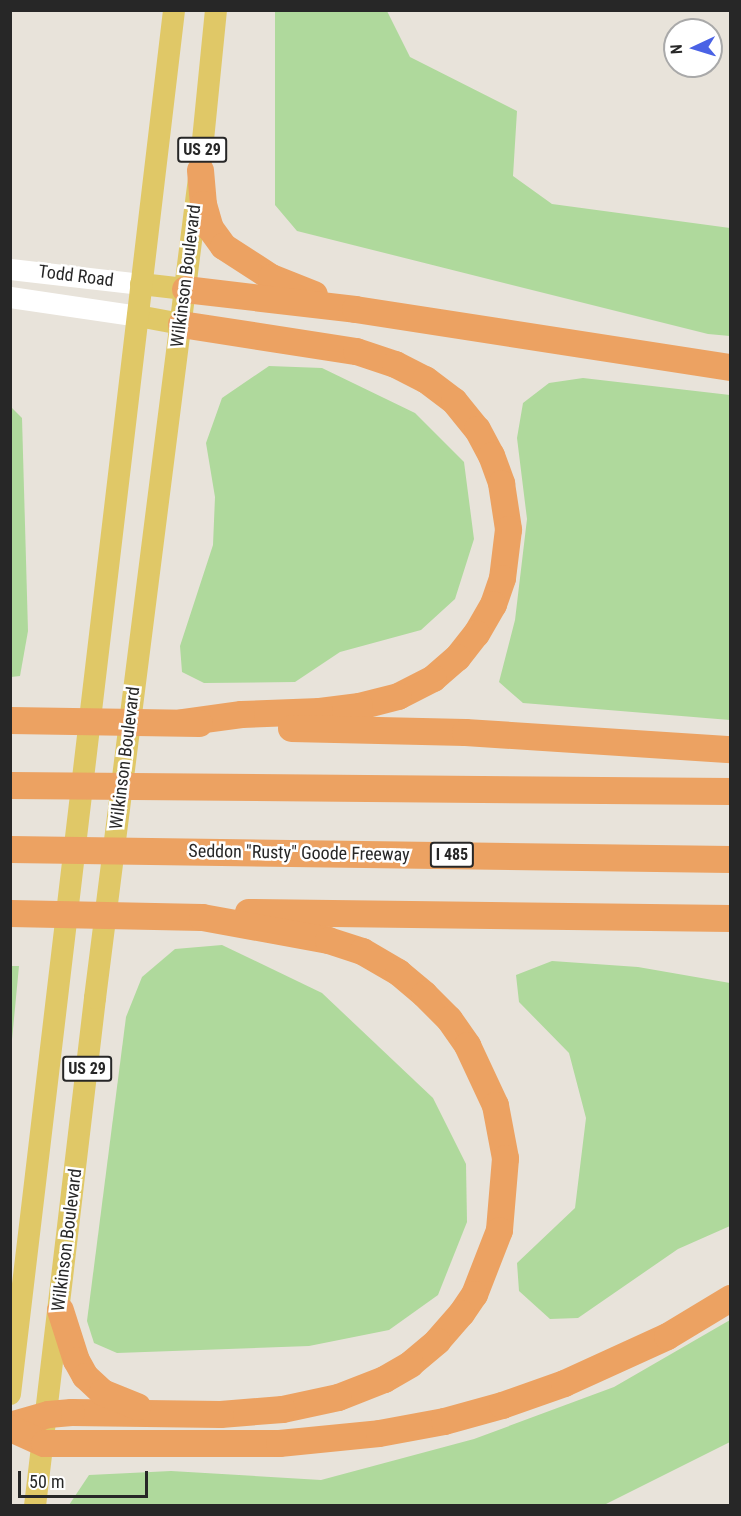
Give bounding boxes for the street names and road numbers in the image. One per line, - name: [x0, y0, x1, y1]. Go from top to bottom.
- road number: US 29: [176, 137, 228, 163]
- street label: Wilkinson Boulevard: [167, 203, 205, 349]
- street label: Todd Road: [37, 261, 115, 291]
- street label: Wilkinson Boulevard: [106, 685, 144, 831]
- street label: Seddon "Rusty" Goode Freeway: [188, 840, 410, 866]
- road number: I 485: [430, 842, 474, 868]
- road number: US 29: [62, 1056, 112, 1082]
- street label: Wilkinson Boulevard: [48, 1167, 86, 1313]

